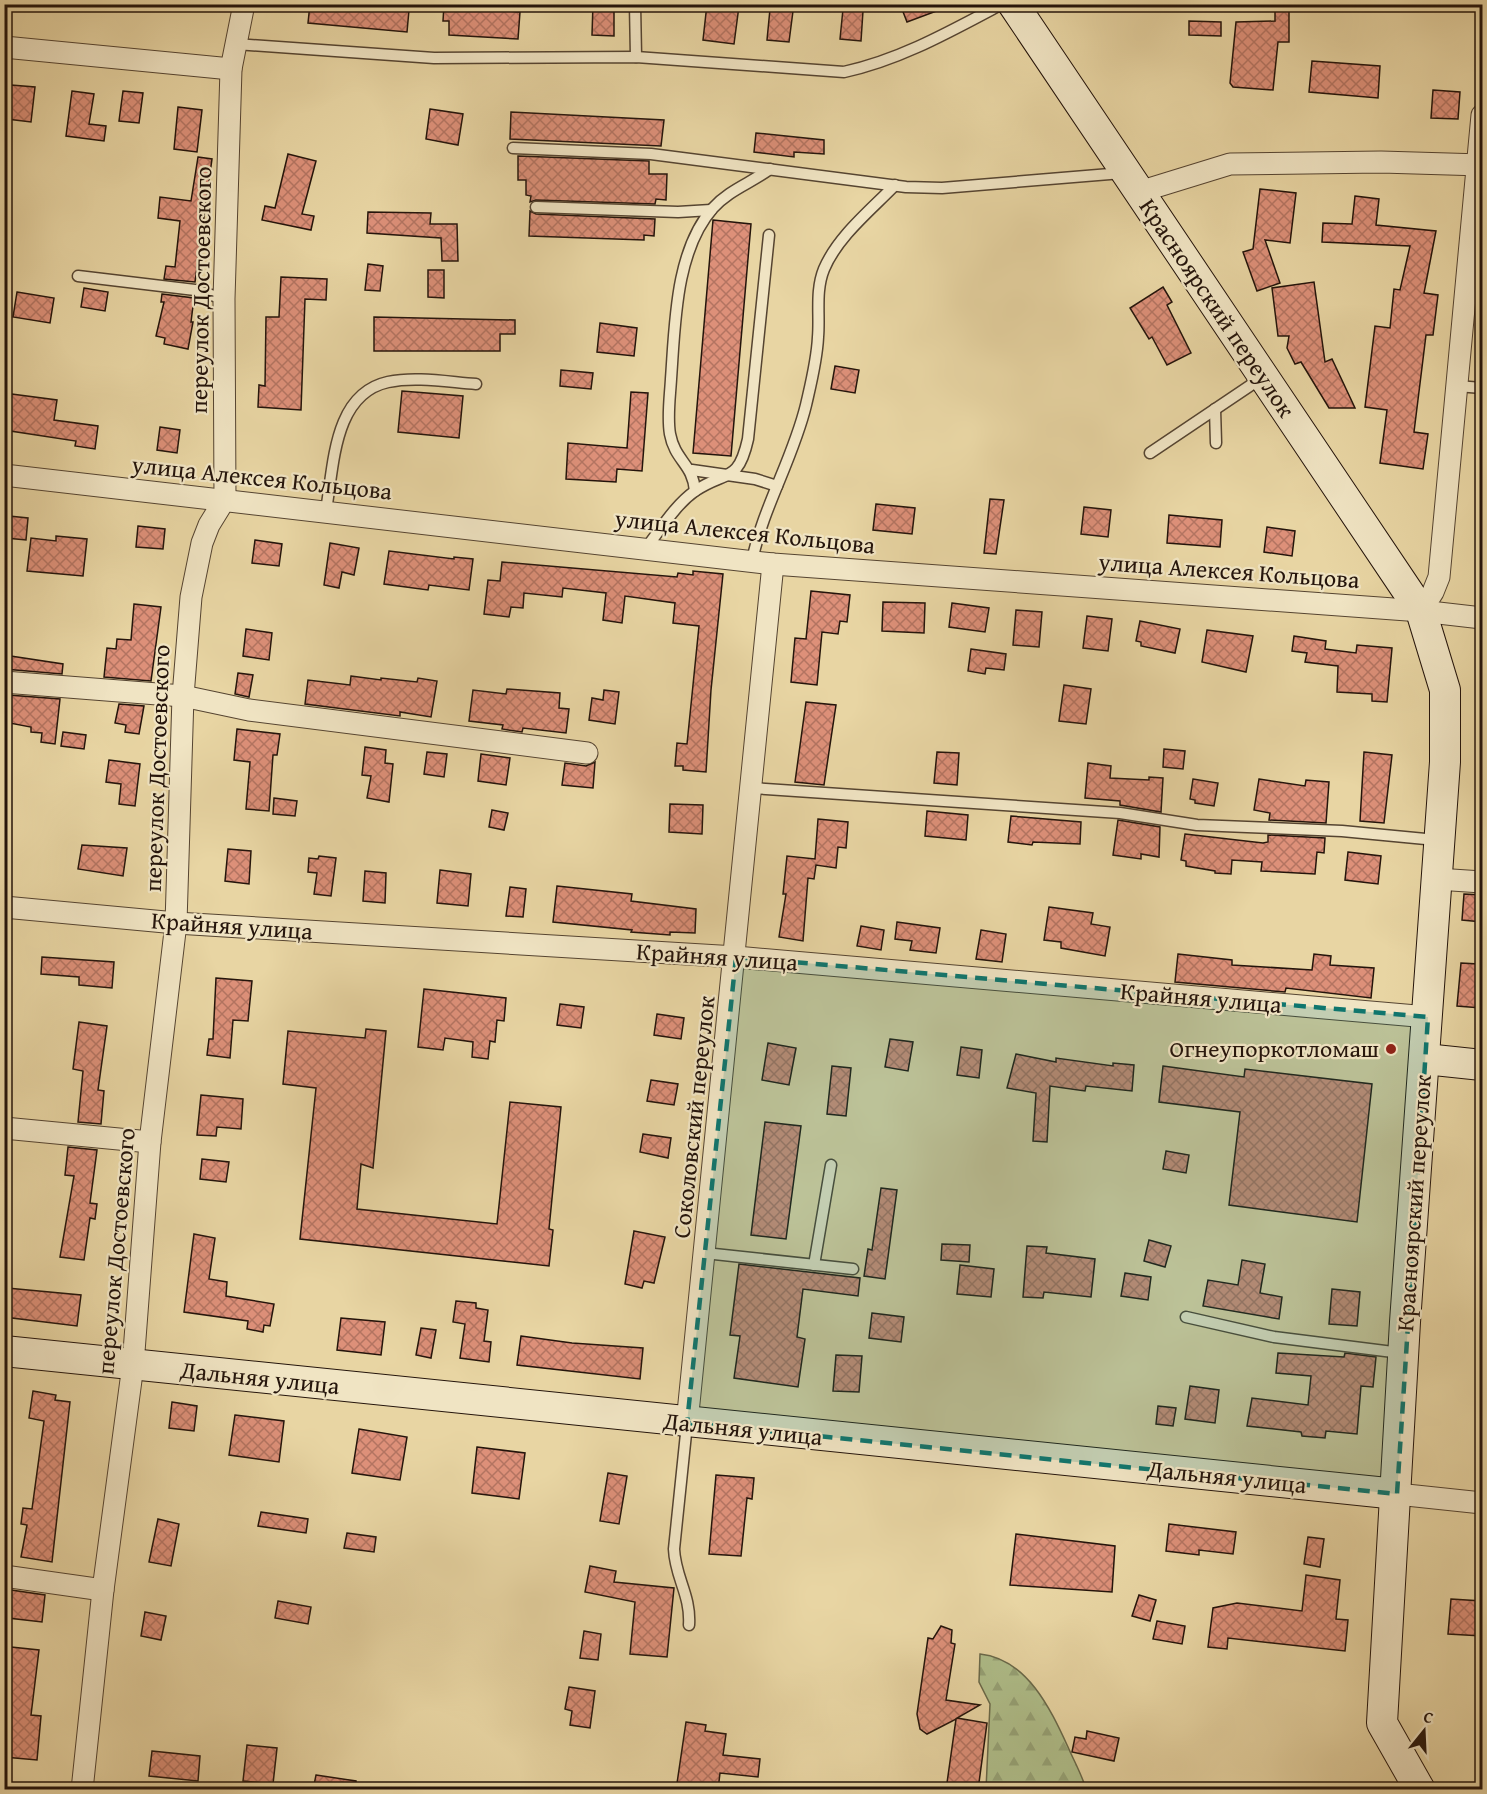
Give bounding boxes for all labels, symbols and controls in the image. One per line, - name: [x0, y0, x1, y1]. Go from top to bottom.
- street label: переулок Достоевского: [181, 166, 220, 414]
- street label: Красноярский переулок: [1131, 191, 1304, 425]
- street label: улица Алексея Кольцова: [129, 446, 395, 509]
- street label: улица Алексея Кольцова: [612, 500, 878, 563]
- street label: улица Алексея Кольцова: [1096, 544, 1361, 597]
- street label: переулок Достоевского: [135, 644, 178, 892]
- street label: Крайняя улица: [150, 902, 314, 949]
- street label: Крайняя улица: [635, 933, 799, 980]
- street label: Крайняя улица: [1119, 973, 1284, 1022]
- street label: Соколовский переулок: [663, 994, 724, 1240]
- place label: Огнеупоркотломаш: [1170, 1031, 1379, 1066]
- marker: Огнеупоркотломаш: [1384, 1042, 1398, 1056]
- street label: Красноярский переулок: [1387, 1073, 1440, 1333]
- street label: переулок Достоевского: [87, 1126, 144, 1376]
- street label: Дальняя улица: [178, 1352, 342, 1403]
- street label: Дальняя улица: [661, 1403, 825, 1454]
- street label: Дальняя улица: [1145, 1451, 1309, 1502]
- north arrow: [1394, 1701, 1454, 1761]
- text: С: [1421, 1704, 1437, 1730]

